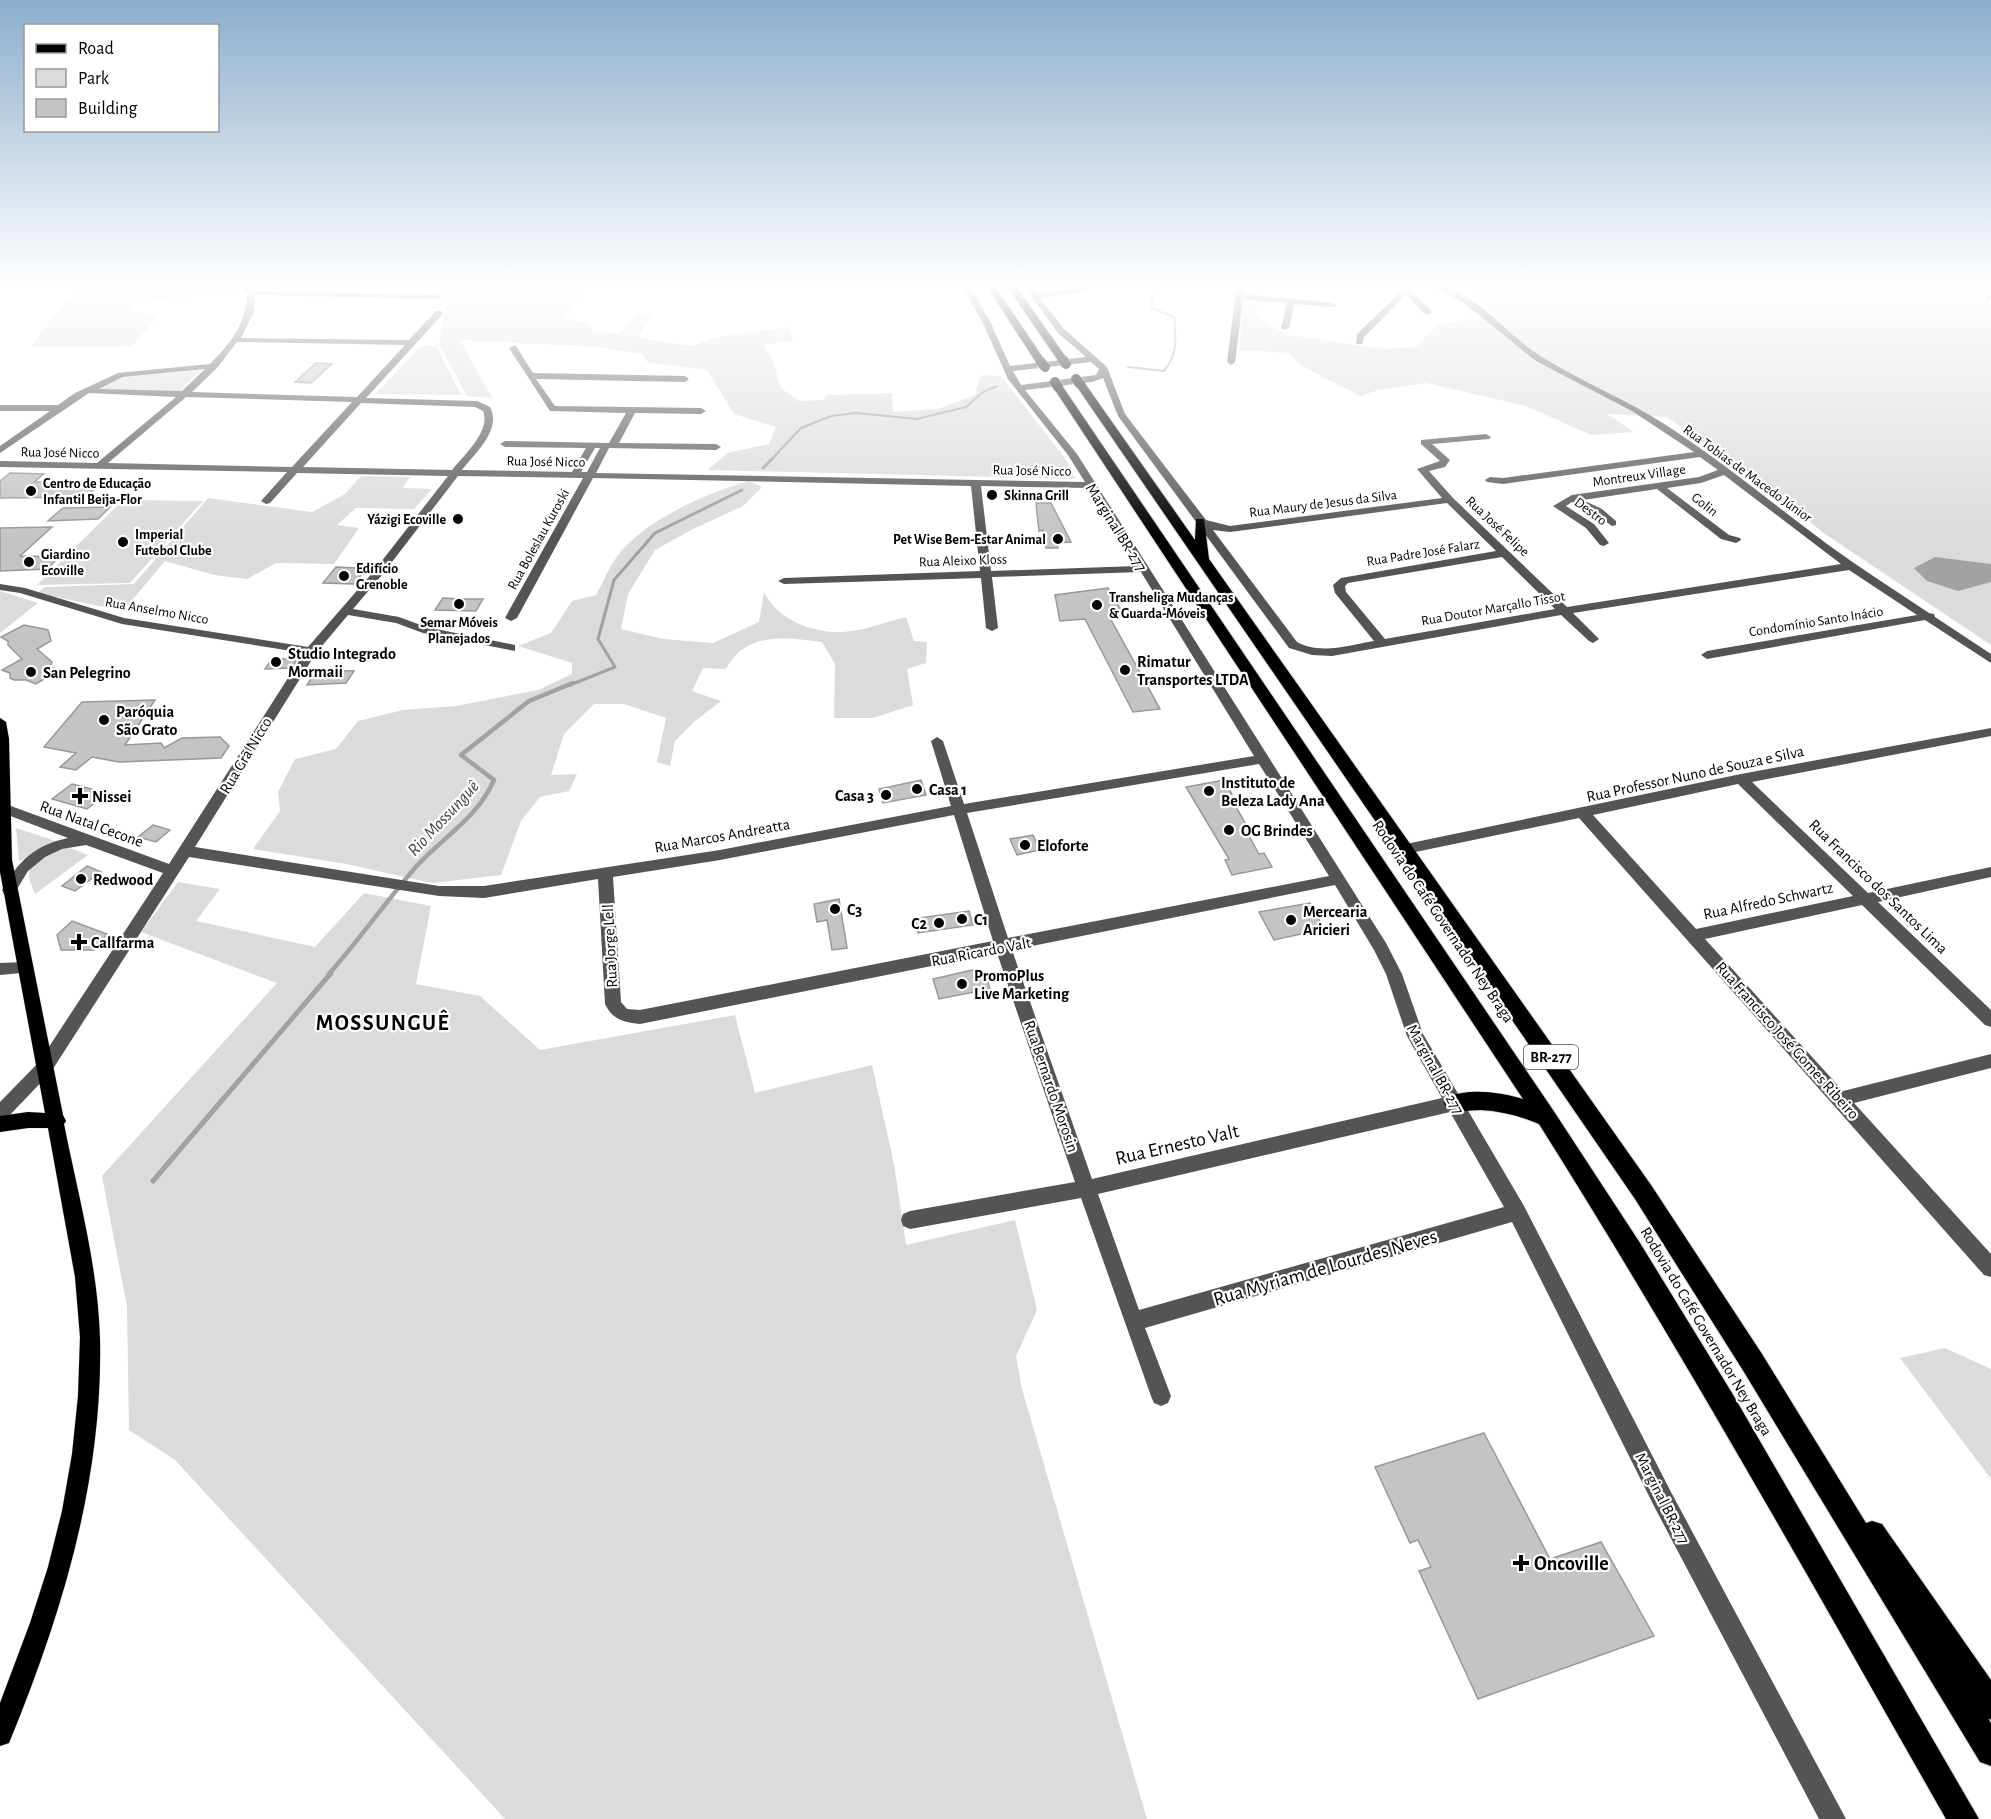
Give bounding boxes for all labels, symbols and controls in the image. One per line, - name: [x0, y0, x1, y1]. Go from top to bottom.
- legend: [24, 24, 219, 132]
- text: Road: [78, 40, 114, 58]
- text: Park: [78, 70, 110, 88]
- text: Building: [78, 100, 138, 118]
- street label: Rua Tobias de Macedo Júnior: [1680, 422, 1815, 525]
- street label: Rua José Nicco: [20, 445, 100, 461]
- street label: Rua José Nicco: [506, 454, 586, 470]
- street label: Rua José Nicco: [992, 463, 1072, 479]
- street label: Montreux Village: [1592, 463, 1686, 489]
- place label: Centro de Educação Infantil Beija-Flor: [43, 477, 151, 507]
- street label: Marginal BR-277: [1083, 481, 1150, 575]
- marker: Centro de Educação Infantil Beija-Flor: [24, 484, 38, 498]
- street label: Rua Boleslau Kuroski: [505, 487, 572, 592]
- marker: Skinna Grill: [985, 488, 999, 502]
- street label: Rua Maury de Jesus da Silva: [1248, 488, 1398, 520]
- place label: Skinna Grill: [1004, 489, 1069, 503]
- street label: Golin: [1689, 490, 1720, 519]
- street label: Rua José Felipe: [1463, 494, 1532, 559]
- street label: Destro: [1572, 495, 1609, 528]
- marker: Yázigi Ecoville: [451, 512, 465, 526]
- place label: Yázigi Ecoville: [367, 513, 446, 527]
- place label: Imperial Futebol Clube: [135, 528, 212, 558]
- marker: Pet Wise Bem-Estar Animal: [1051, 532, 1065, 546]
- place label: Pet Wise Bem-Estar Animal: [893, 533, 1046, 547]
- marker: Imperial Futebol Clube: [116, 535, 130, 549]
- street label: Rua Padre José Falarz: [1366, 537, 1481, 569]
- place label: Giardino Ecoville: [41, 548, 90, 578]
- street label: Rua Aleixo Kloss: [919, 552, 1007, 570]
- marker: Giardino Ecoville: [22, 555, 36, 569]
- place label: Edifício Grenoble: [356, 562, 408, 592]
- marker: Edifício Grenoble: [337, 569, 351, 583]
- street label: Rua Doutor Marçallo Tissot: [1420, 589, 1567, 629]
- place label: Transheliga Mudanças & Guarda-Móveis: [1109, 591, 1233, 621]
- street label: Rua Anselmo Nicco: [104, 595, 210, 627]
- marker: Semar Móveis Planejados: [452, 597, 466, 611]
- marker: Transheliga Mudanças & Guarda-Móveis: [1090, 598, 1104, 612]
- street label: Condomínio Santo Inácio: [1748, 604, 1884, 640]
- place label: Semar Móveis Planejados: [420, 616, 498, 646]
- place label: Studio Integrado Mormaii: [288, 646, 396, 680]
- place label: Rimatur Transportes LTDA: [1137, 654, 1249, 688]
- marker: Studio Integrado Mormaii: [269, 655, 283, 669]
- marker: Rimatur Transportes LTDA: [1118, 663, 1132, 677]
- marker: San Pelegrino: [24, 665, 38, 679]
- place label: San Pelegrino: [43, 665, 131, 681]
- place label: Paróquia São Grato: [116, 704, 177, 738]
- marker: Paróquia São Grato: [97, 713, 111, 727]
- street label: Rua Grã Nicco: [217, 714, 275, 797]
- street label: Rua Professor Nuno de Souza e Silva: [1585, 743, 1805, 805]
- place label: Instituto de Beleza Lady Ana: [1221, 775, 1325, 810]
- water label: Rio Mossunguê: [405, 777, 483, 860]
- marker: Casa 1: [910, 782, 924, 796]
- place label: Casa 1: [929, 782, 967, 798]
- marker: Instituto de Beleza Lady Ana: [1202, 784, 1216, 798]
- place label: Casa 3: [835, 788, 874, 804]
- marker: Casa 3: [879, 788, 893, 802]
- marker: Nissei: [73, 789, 87, 803]
- place label: Nissei: [92, 789, 131, 805]
- street label: Rua Natal Cecone: [38, 798, 145, 850]
- street label: Rua Marcos Andreatta: [653, 816, 791, 856]
- street label: Rua Francisco dos Santos Lima: [1806, 816, 1951, 957]
- street label: Rodovia do Café Governador Ney Braga: [1369, 817, 1517, 1026]
- marker: OG Brindes: [1222, 823, 1236, 837]
- place label: OG Brindes: [1241, 823, 1313, 839]
- marker: Eloforte: [1018, 838, 1032, 852]
- place label: Eloforte: [1037, 838, 1089, 854]
- marker: Redwood: [74, 872, 88, 886]
- place label: Redwood: [93, 872, 154, 888]
- street label: Rua Alfredo Schwartz: [1702, 879, 1835, 923]
- marker: C3: [828, 902, 842, 916]
- place label: C3: [847, 902, 862, 918]
- street label: Rua Jorge Lell: [600, 904, 620, 988]
- place label: Mercearia Aricieri: [1303, 904, 1368, 938]
- marker: C1: [955, 912, 969, 926]
- place label: C1: [974, 912, 988, 928]
- marker: Mercearia Aricieri: [1284, 913, 1298, 927]
- place label: C2: [911, 916, 927, 932]
- marker: C2: [932, 916, 946, 930]
- street label: Rua Ricardo Valt: [930, 934, 1032, 969]
- marker: Callfarma: [72, 935, 86, 949]
- place label: Callfarma: [91, 935, 155, 951]
- street label: Rua Francisco José Gomes Ribeiro: [1713, 959, 1862, 1123]
- place label: PromoPlus Live Marketing: [974, 968, 1070, 1002]
- marker: PromoPlus Live Marketing: [955, 977, 969, 991]
- district label: MOSSUNGUÊ: [316, 1009, 450, 1034]
- street label: Rua Bernardo Morosin: [1021, 1018, 1081, 1154]
- street label: Marginal BR-277: [1404, 1022, 1467, 1118]
- road number: BR-277: [1524, 1045, 1578, 1069]
- street label: Rua Ernesto Valt: [1113, 1121, 1242, 1169]
- street label: Rodovia do Café Governador Ney Braga: [1637, 1224, 1775, 1439]
- street label: Rua Myriam de Lourdes Neves: [1211, 1226, 1439, 1310]
- street label: Marginal BR-277: [1632, 1450, 1692, 1547]
- marker: Oncoville: [1512, 1554, 1530, 1572]
- place label: Oncoville: [1534, 1554, 1609, 1574]

